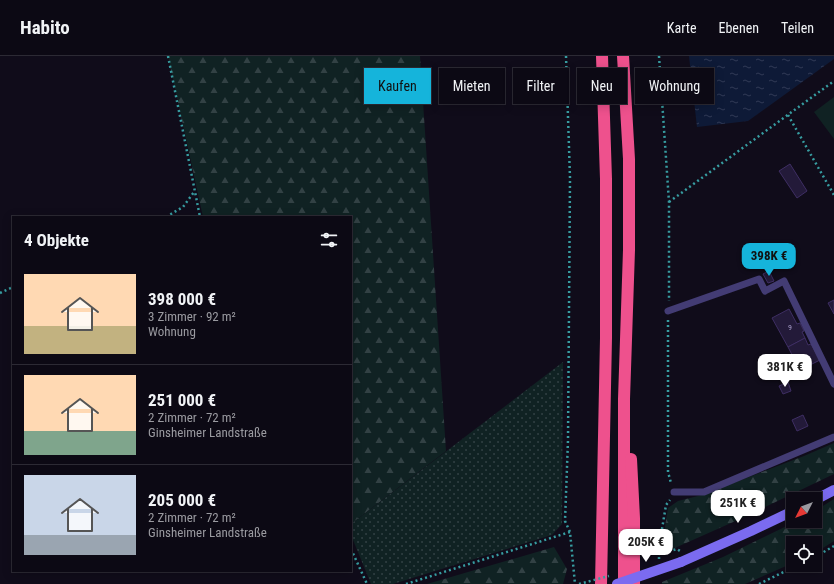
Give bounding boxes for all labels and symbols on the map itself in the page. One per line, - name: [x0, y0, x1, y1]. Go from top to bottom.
- pin: 398K €: [736, 243, 802, 277]
- house number: 9: [788, 323, 792, 332]
- pin: 381K €: [752, 354, 818, 388]
- pin: 251K €: [705, 490, 771, 524]
- north arrow: [786, 492, 822, 528]
- pin: 205K €: [613, 529, 679, 563]

